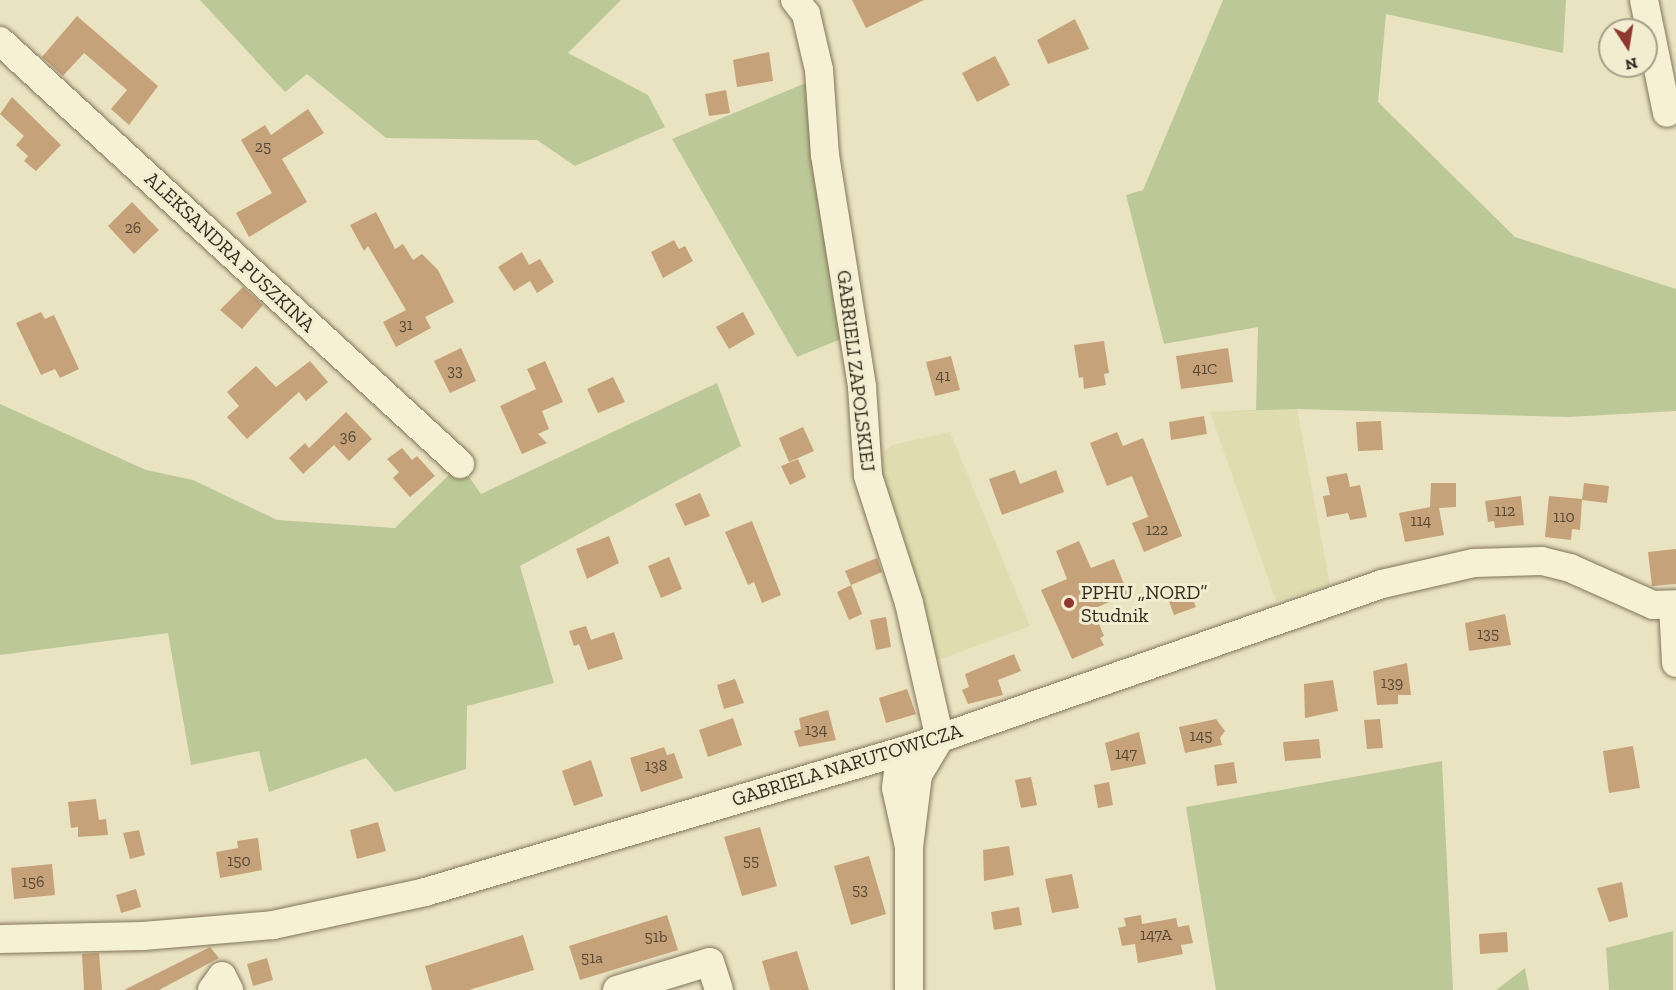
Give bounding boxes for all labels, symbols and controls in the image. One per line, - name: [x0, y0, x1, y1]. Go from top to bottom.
- north arrow: [1598, 18, 1658, 78]
- text: N: [1624, 54, 1639, 75]
- house number: 25: [255, 137, 271, 157]
- street label: ALEKSANDRA PUSZKINA: [140, 167, 320, 337]
- house number: 26: [125, 218, 141, 238]
- street label: GABRIELI ZAPOLSKIEJ: [832, 269, 880, 473]
- house number: 31: [399, 315, 413, 335]
- house number: 41C: [1193, 359, 1217, 379]
- house number: 33: [447, 361, 463, 381]
- house number: 41: [936, 366, 950, 386]
- house number: 36: [340, 427, 356, 447]
- house number: 112: [1495, 501, 1515, 521]
- house number: 110: [1553, 507, 1575, 527]
- house number: 114: [1411, 511, 1431, 531]
- house number: 122: [1146, 520, 1168, 540]
- place label: PPHU „NORD” Studnik: [1081, 580, 1208, 627]
- marker: PPHU „NORD” Studnik: [1062, 596, 1076, 610]
- house number: 135: [1477, 624, 1499, 644]
- house number: 139: [1381, 673, 1403, 693]
- street label: GABRIELA NARUTOWICZA: [729, 718, 965, 812]
- house number: 134: [805, 720, 827, 740]
- house number: 145: [1190, 726, 1212, 746]
- house number: 147: [1115, 744, 1137, 764]
- house number: 138: [645, 756, 667, 776]
- house number: 150: [227, 851, 251, 871]
- house number: 55: [743, 851, 759, 871]
- house number: 156: [22, 872, 44, 892]
- house number: 53: [852, 880, 868, 900]
- house number: 147A: [1140, 925, 1172, 945]
- house number: 51b: [645, 927, 667, 947]
- house number: 51a: [581, 948, 603, 968]

